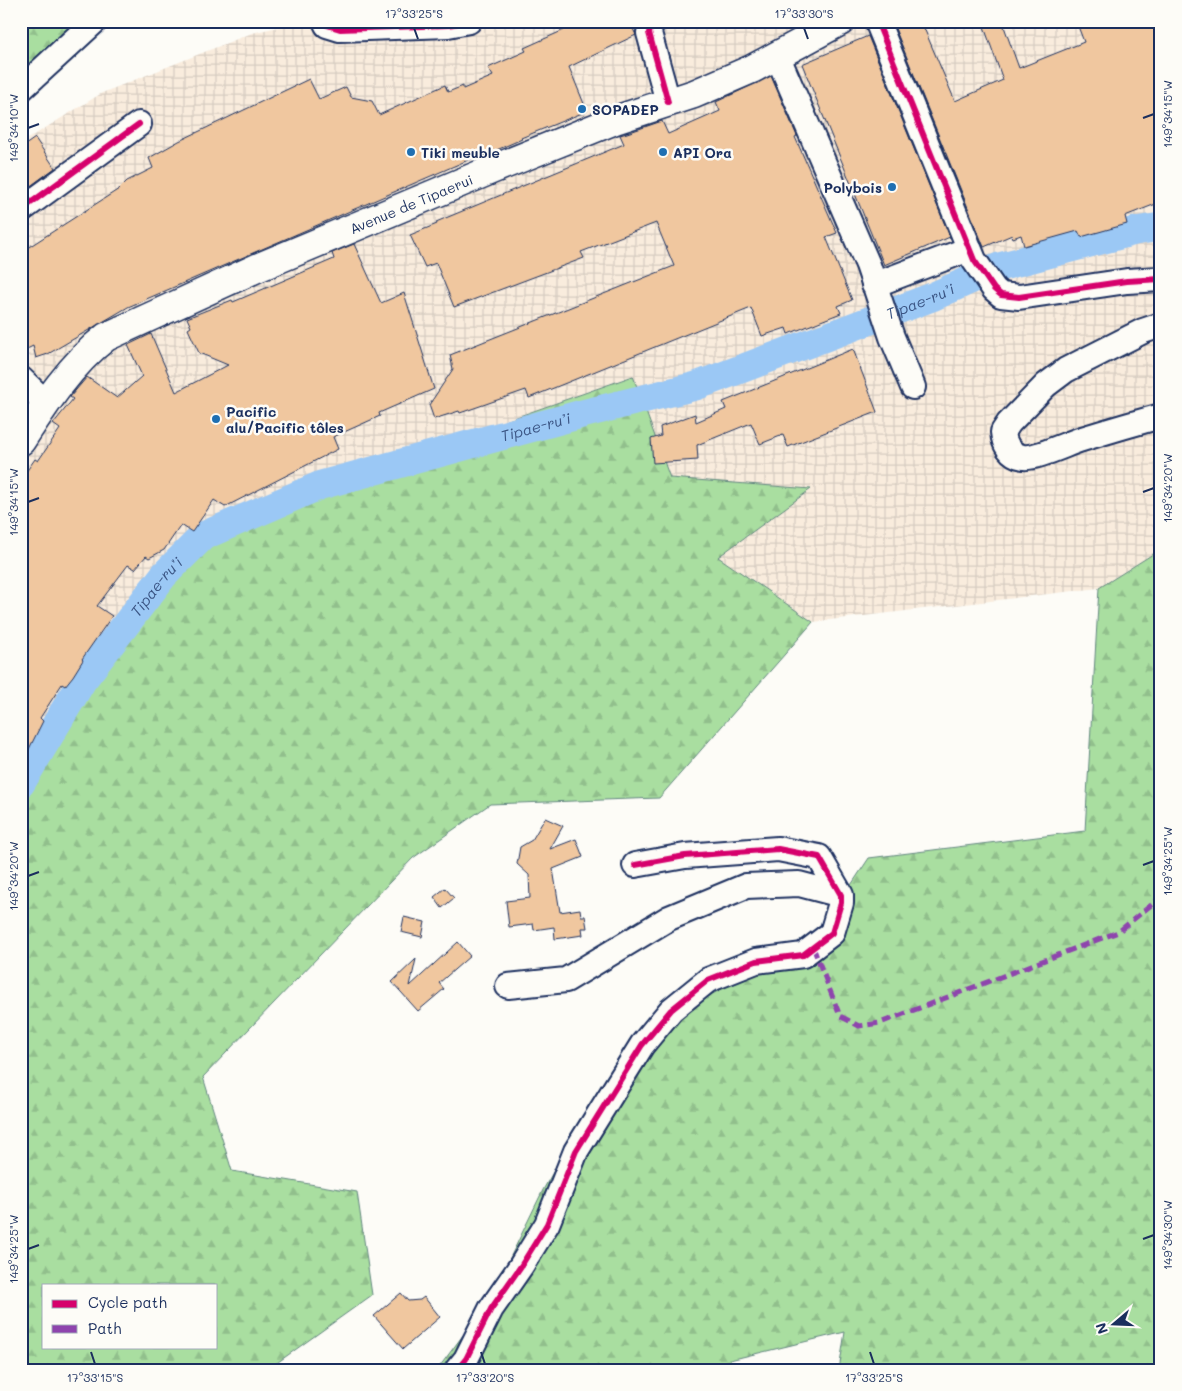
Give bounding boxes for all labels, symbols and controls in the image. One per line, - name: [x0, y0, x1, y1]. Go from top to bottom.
- text: 17°33'25"S: [385, 5, 443, 21]
- text: 17°33'30"S: [775, 5, 834, 21]
- text: 149°34'15"W: [1159, 80, 1175, 148]
- text: 149°34'10"W: [5, 94, 21, 162]
- place label: SOPADEP: [592, 100, 659, 119]
- marker: SOPADEP: [576, 103, 588, 115]
- place label: Tiki meuble: [421, 143, 500, 162]
- place label: API Ora: [673, 143, 732, 162]
- marker: Tiki meuble: [405, 146, 417, 158]
- marker: API Ora: [657, 146, 669, 158]
- street label: Avenue de Tipaerui: [346, 169, 476, 238]
- place label: Polybois: [823, 178, 882, 197]
- marker: Polybois: [886, 181, 898, 193]
- water label: Tipae-ru’i: [883, 278, 958, 323]
- place label: Pacific alu/Pacific tôles: [226, 402, 344, 437]
- water label: Tipae-ru’i: [498, 407, 573, 446]
- marker: Pacific alu/Pacific tôles: [210, 413, 222, 425]
- text: 149°34'20"W: [1159, 453, 1175, 523]
- text: 149°34'15"W: [5, 468, 21, 536]
- water label: Tipae-ru’i: [126, 552, 187, 620]
- text: 149°34'25"W: [1159, 826, 1175, 896]
- text: 149°34'20"W: [5, 841, 21, 911]
- text: 149°34'30"W: [1159, 1200, 1175, 1270]
- text: 149°34'25"W: [5, 1214, 21, 1284]
- legend: [42, 1284, 218, 1348]
- text: Cycle path: [88, 1292, 167, 1312]
- north arrow: [1090, 1298, 1140, 1348]
- text: Path: [88, 1318, 122, 1338]
- text: N: [1091, 1320, 1112, 1337]
- text: 17°33'15"S: [67, 1369, 124, 1385]
- text: 17°33'20"S: [456, 1369, 514, 1385]
- text: 17°33'25"S: [845, 1369, 903, 1385]

